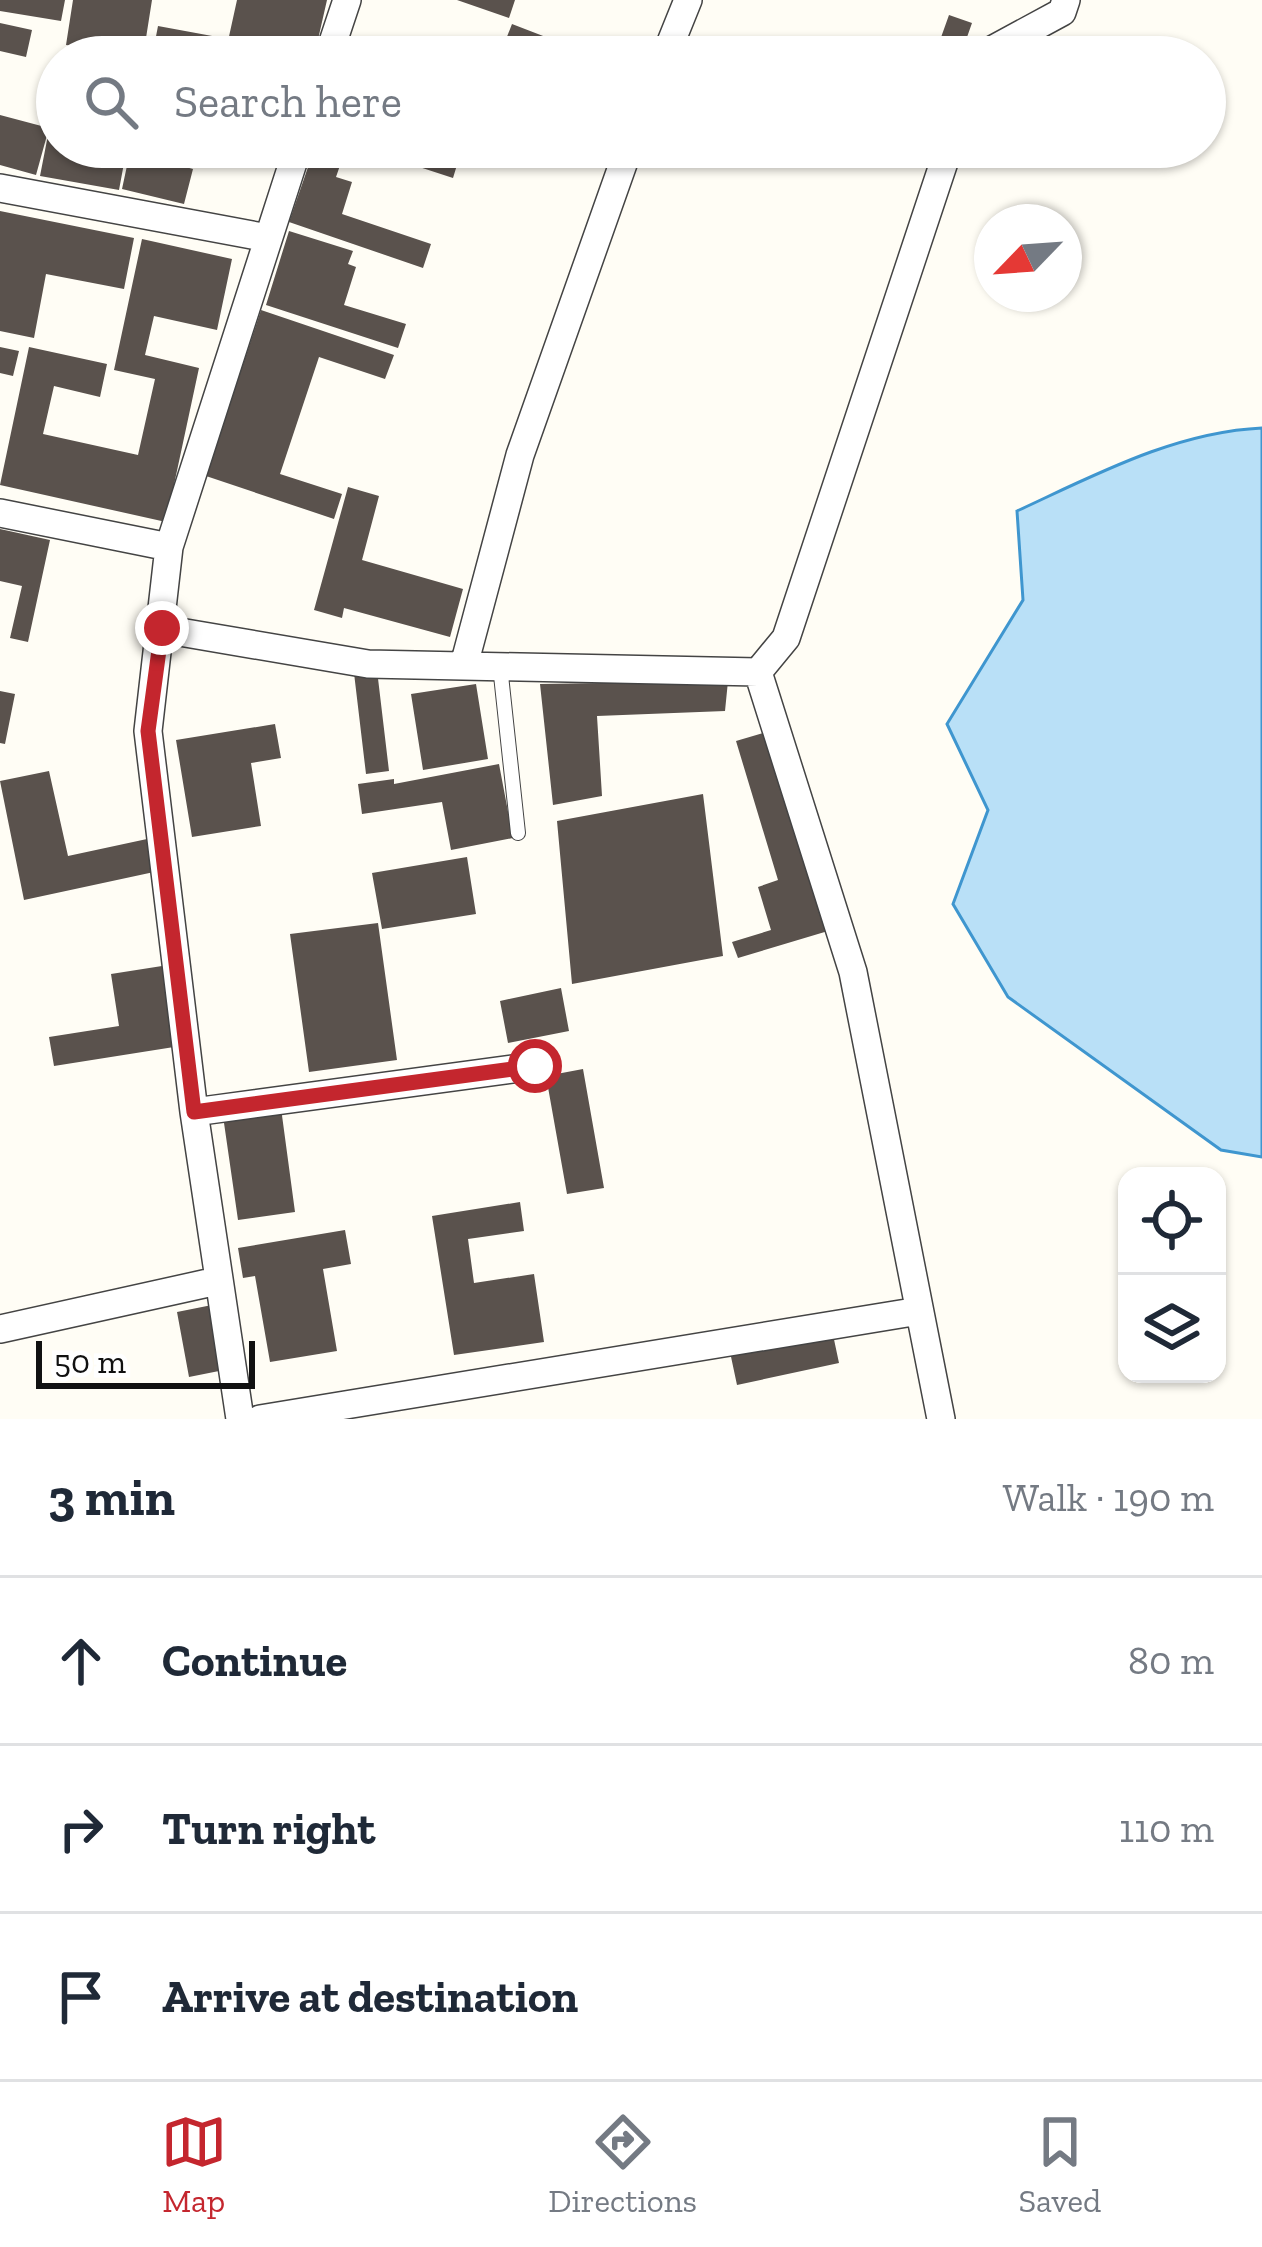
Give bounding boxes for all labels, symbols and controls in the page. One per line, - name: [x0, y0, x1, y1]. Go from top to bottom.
- search box: [36, 36, 1226, 168]
- icon: search: [78, 69, 144, 135]
- text: Search here: [174, 75, 402, 129]
- north arrow: [974, 204, 1082, 312]
- route end: [135, 601, 189, 655]
- route start: [508, 1039, 562, 1093]
- map controls: [1118, 1167, 1226, 1383]
- button: locate: [1118, 1167, 1226, 1275]
- button: layers: [1118, 1275, 1226, 1383]
- scale bar: [36, 1335, 255, 1388]
- text: 50 m: [54, 1342, 126, 1381]
- text: 3 min: [48, 1467, 175, 1528]
- text: Walk · 190 m: [1003, 1474, 1214, 1521]
- icon: ahead: [48, 1628, 114, 1694]
- text: Continue: [162, 1634, 347, 1688]
- text: 80 m: [1128, 1637, 1214, 1684]
- icon: right: [48, 1796, 114, 1862]
- text: Turn right: [162, 1802, 375, 1856]
- text: 110 m: [1119, 1805, 1214, 1852]
- icon: arrive: [48, 1964, 114, 2030]
- text: Arrive at destination: [162, 1970, 578, 2024]
- tab: Map: [161, 2109, 227, 2220]
- tab: Directions: [548, 2109, 697, 2220]
- tab: Saved: [1019, 2109, 1101, 2220]

